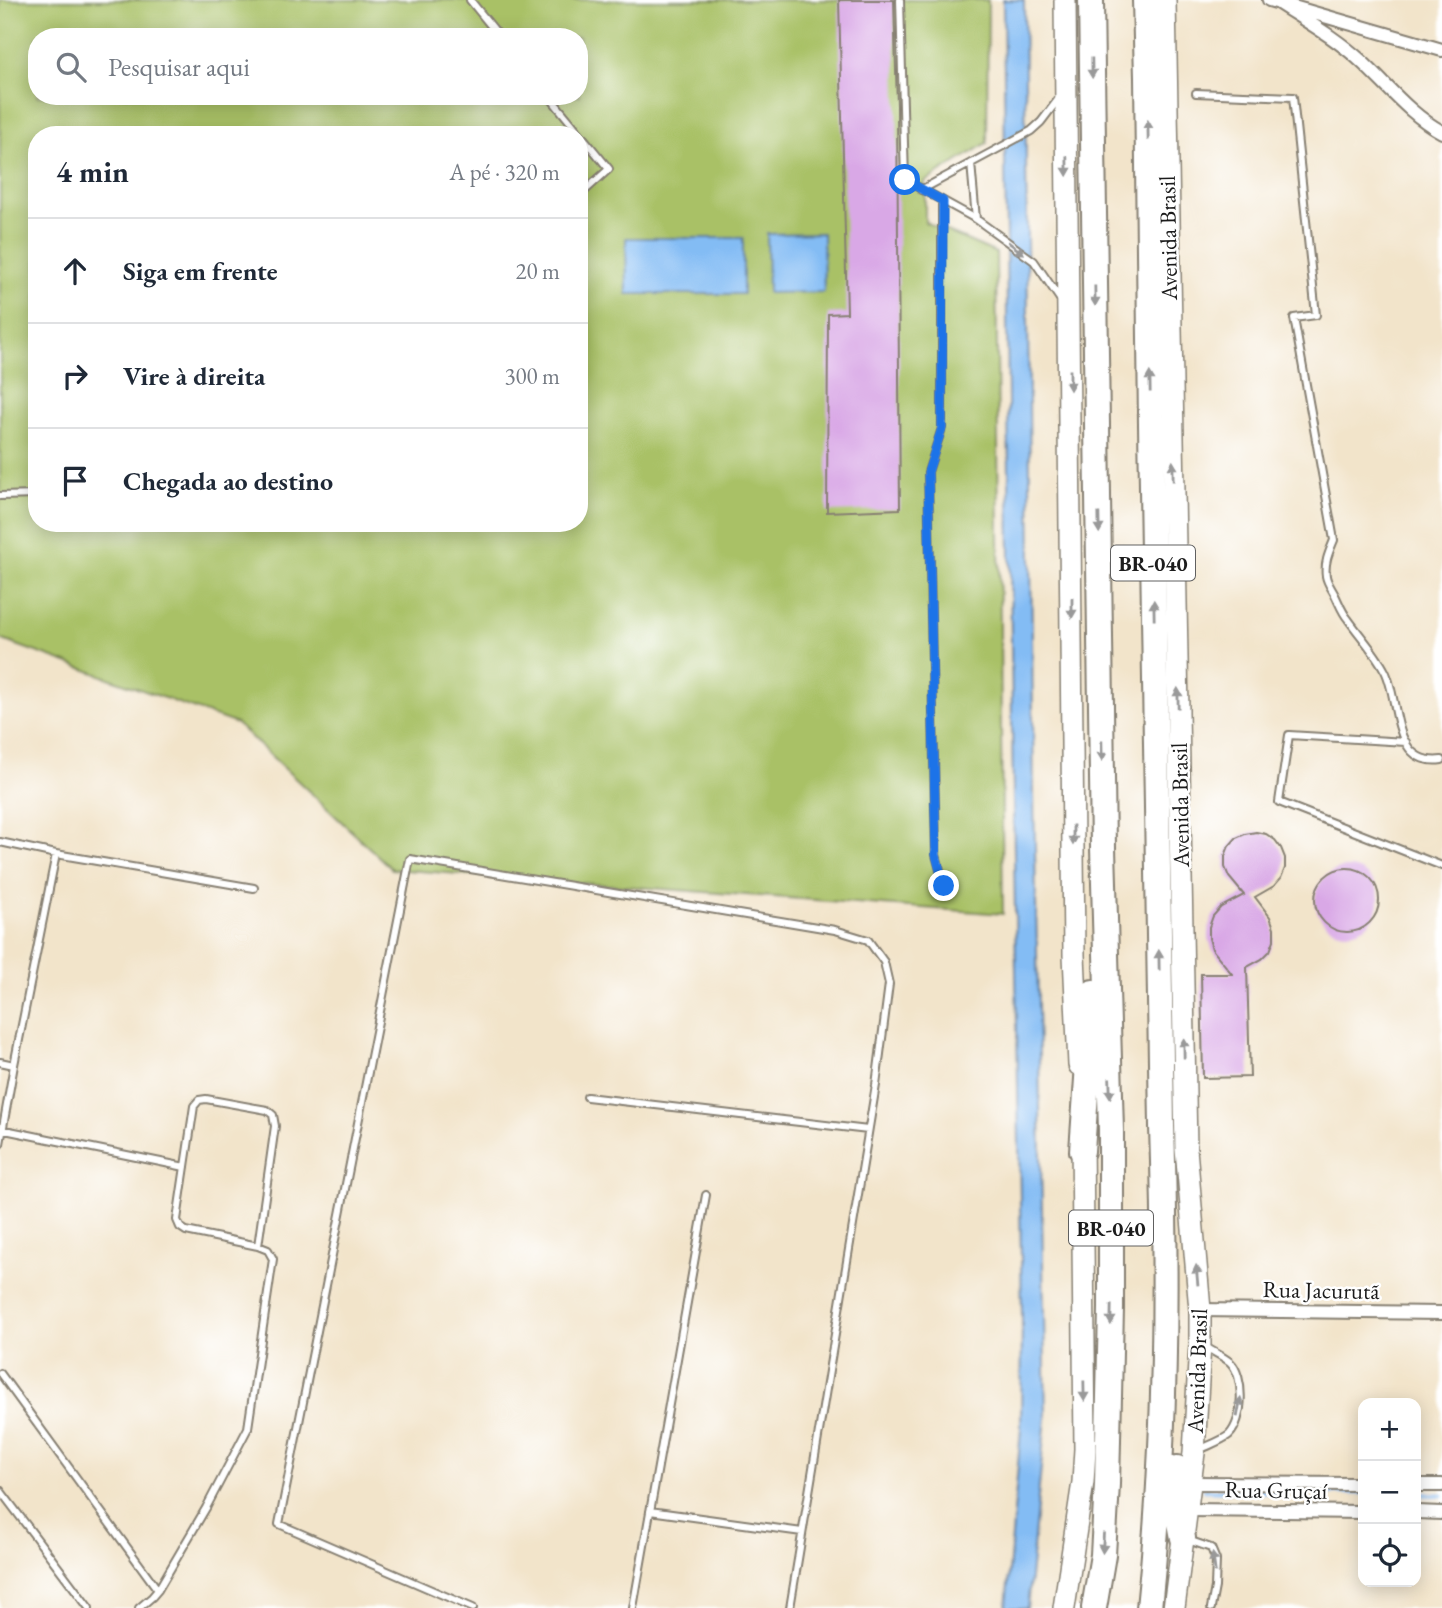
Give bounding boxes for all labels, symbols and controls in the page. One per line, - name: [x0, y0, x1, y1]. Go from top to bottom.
- search box: [28, 28, 588, 105]
- icon: search: [52, 48, 90, 86]
- text: Pesquisar aqui: [108, 50, 250, 84]
- one-way arrow: [1086, 57, 1098, 79]
- one-way arrow: [1142, 119, 1154, 141]
- text: 4 min: [56, 152, 129, 191]
- one-way arrow: [1062, 155, 1073, 177]
- text: A pé · 320 m: [449, 157, 560, 187]
- route start: [889, 164, 920, 195]
- street label: Avenida Brasil: [1152, 175, 1184, 302]
- one-way arrow: [1007, 240, 1025, 254]
- icon: ahead: [56, 252, 94, 290]
- text: Siga em frente: [123, 254, 278, 288]
- text: 20 m: [515, 256, 560, 286]
- one-way arrow: [1089, 285, 1101, 307]
- icon: right: [56, 357, 94, 395]
- text: Vire à direita: [123, 359, 265, 393]
- text: 300 m: [504, 361, 560, 391]
- one-way arrow: [1064, 370, 1076, 392]
- one-way arrow: [1144, 371, 1156, 393]
- one-way arrow: [1168, 459, 1179, 481]
- icon: arrive: [56, 462, 94, 500]
- text: Chegada ao destino: [123, 464, 333, 498]
- one-way arrow: [1093, 512, 1104, 534]
- road number: BR-040: [1111, 546, 1195, 580]
- one-way arrow: [1066, 597, 1077, 619]
- one-way arrow: [1148, 598, 1160, 620]
- one-way arrow: [1173, 687, 1184, 709]
- one-way arrow: [1096, 740, 1108, 762]
- street label: Avenida Brasil: [1164, 742, 1196, 869]
- one-way arrow: [1068, 825, 1079, 847]
- route end: [928, 870, 959, 901]
- one-way arrow: [1154, 948, 1165, 970]
- one-way arrow: [1178, 1037, 1190, 1059]
- one-way arrow: [1104, 1077, 1116, 1099]
- road number: BR-040: [1069, 1210, 1153, 1246]
- one-way arrow: [1191, 1264, 1202, 1286]
- street label: Rua Jacurutã: [1262, 1274, 1381, 1306]
- one-way arrow: [1105, 1305, 1117, 1327]
- street label: Avenida Brasil: [1180, 1308, 1214, 1435]
- one-way arrow: [1078, 1380, 1090, 1402]
- one-way arrow: [1234, 1396, 1245, 1418]
- map controls: [1358, 1398, 1421, 1587]
- button: +: [1358, 1398, 1421, 1461]
- button: −: [1358, 1461, 1421, 1524]
- street label: Rua Gruçaí: [1224, 1474, 1328, 1506]
- button: locate: [1358, 1524, 1421, 1587]
- one-way arrow: [1098, 1532, 1109, 1554]
- one-way arrow: [1209, 1552, 1220, 1574]

